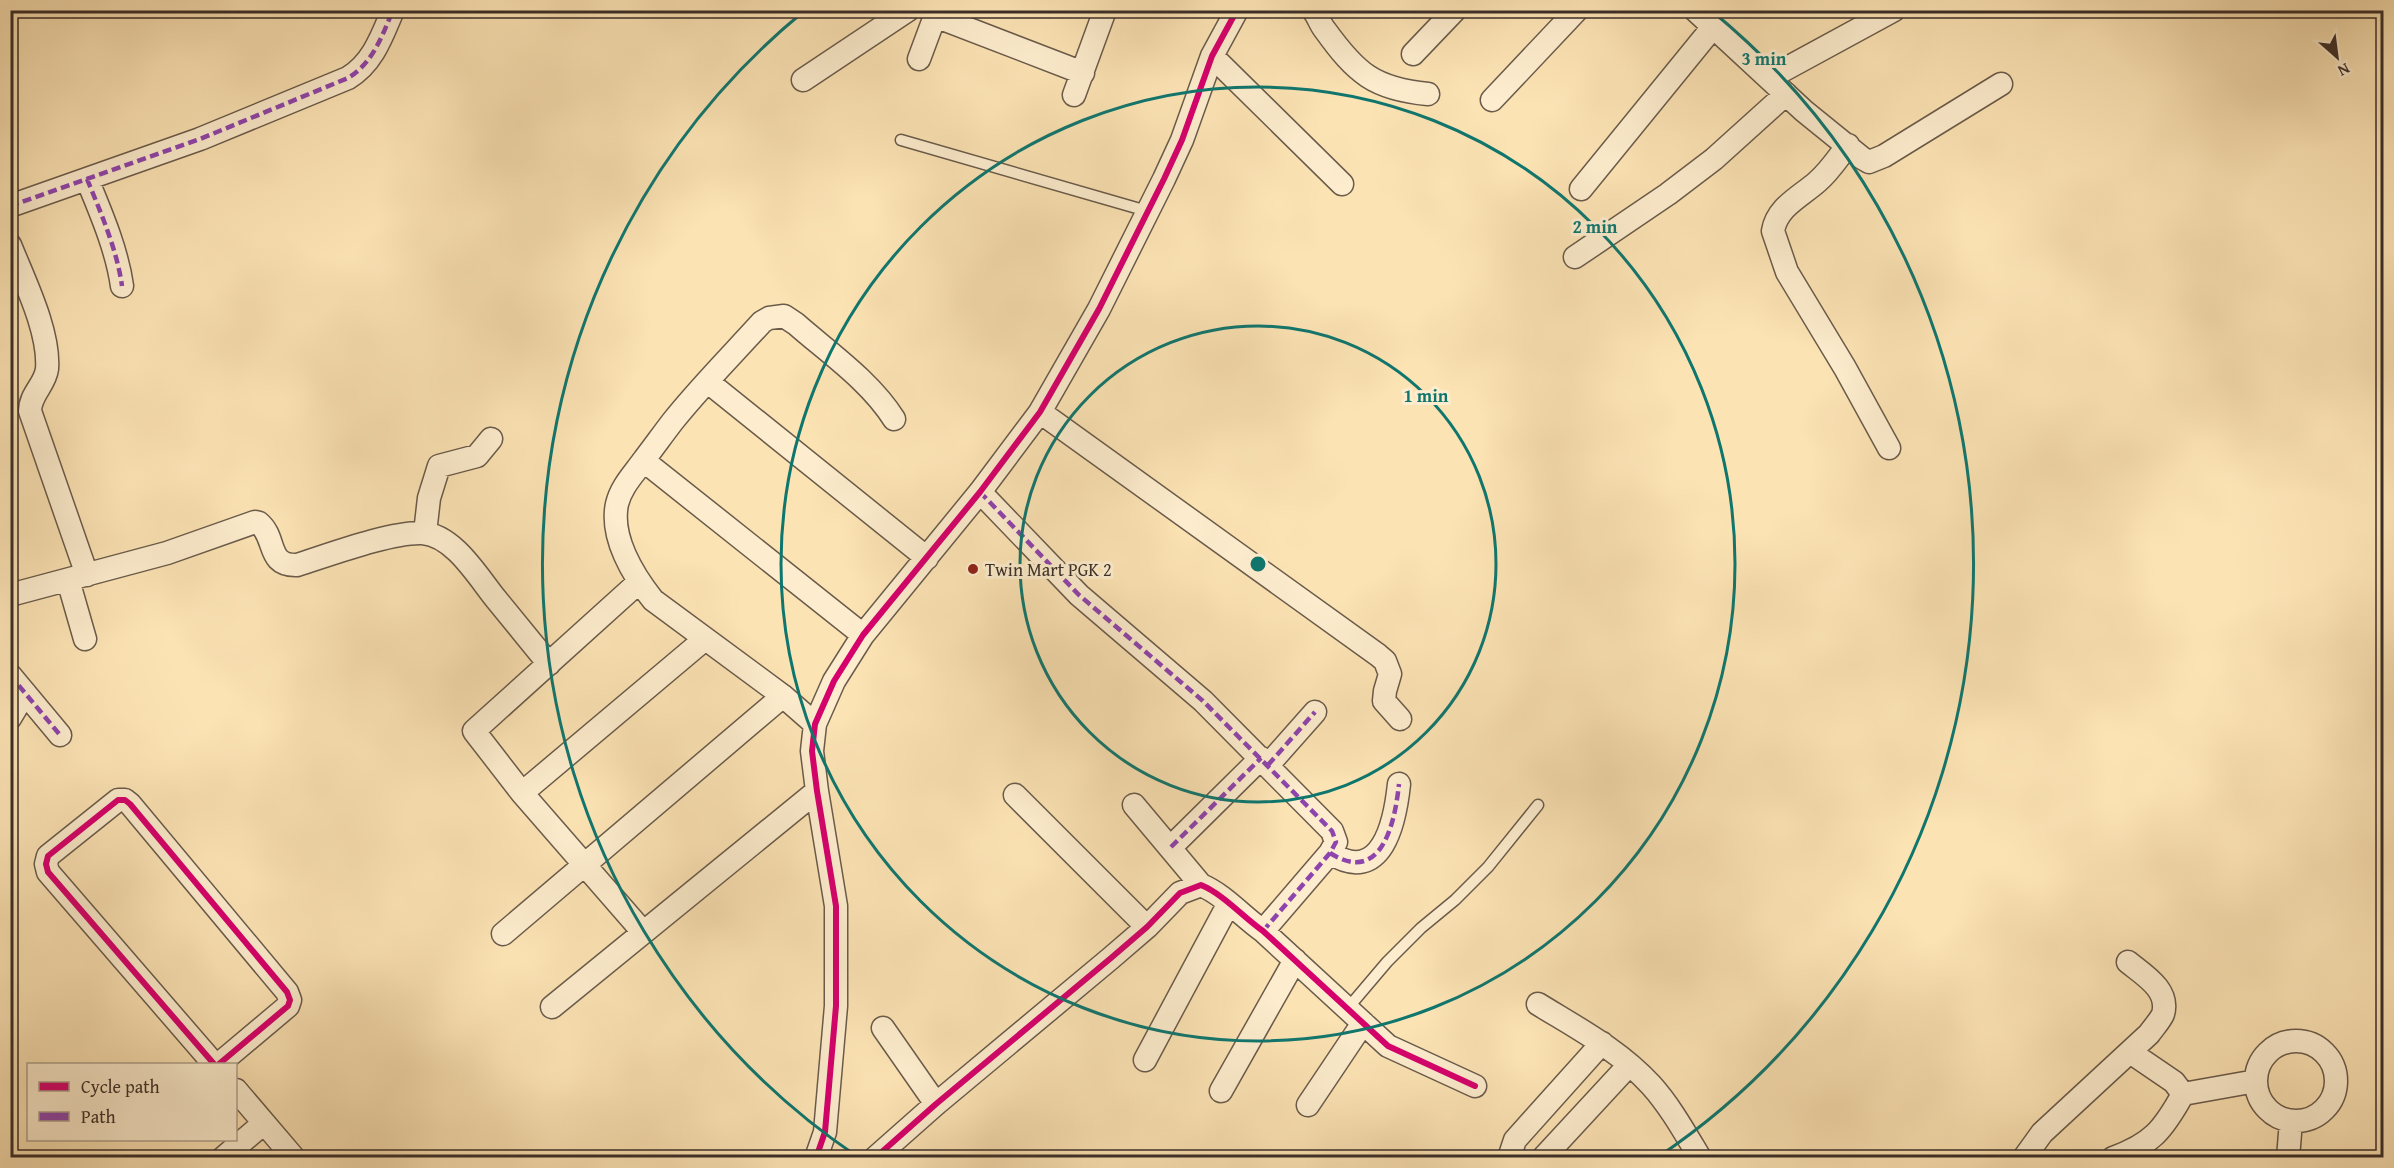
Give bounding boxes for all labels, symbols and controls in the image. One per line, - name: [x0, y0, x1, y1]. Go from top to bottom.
- north arrow: [2307, 27, 2367, 87]
- text: 3 min: [1742, 45, 1787, 72]
- text: N: [2333, 57, 2354, 83]
- text: 2 min: [1573, 213, 1618, 240]
- text: 1 min: [1404, 382, 1449, 409]
- centre of rings: [1248, 554, 1268, 574]
- place label: Twin Mart PGK 2: [985, 556, 1112, 583]
- marker: Twin Mart PGK 2: [966, 562, 980, 576]
- legend: [27, 1063, 237, 1141]
- text: Cycle path: [81, 1073, 160, 1100]
- text: Path: [81, 1103, 116, 1130]

